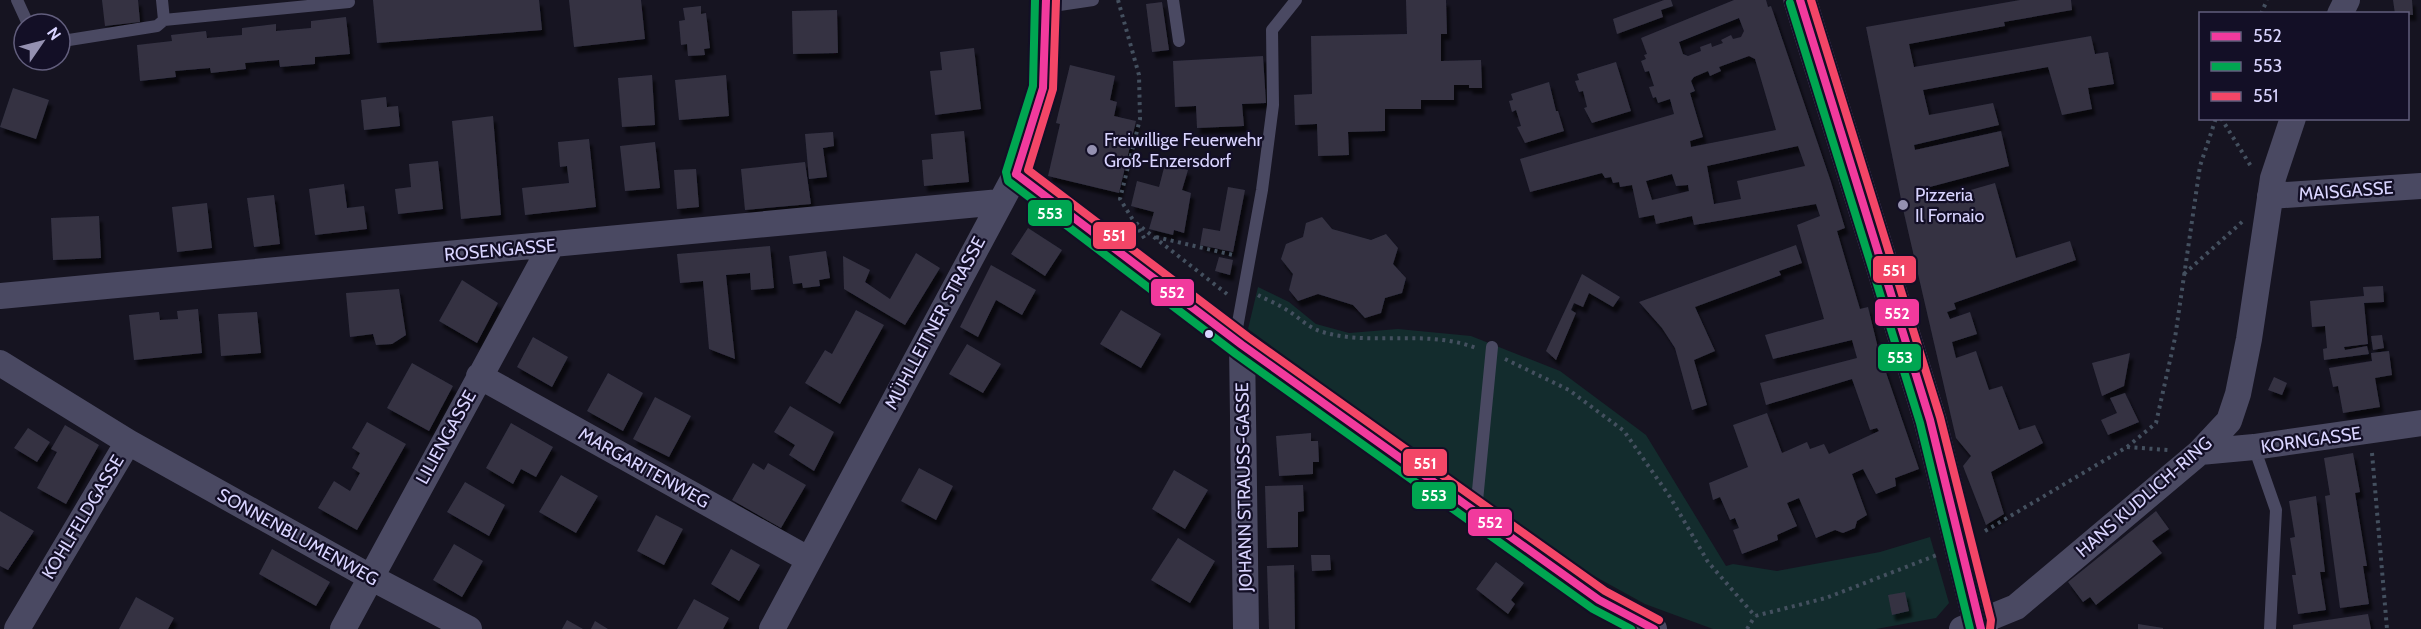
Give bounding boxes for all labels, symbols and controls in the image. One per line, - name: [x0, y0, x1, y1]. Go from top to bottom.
- north arrow: [12, 12, 72, 72]
- legend: [2199, 12, 2409, 120]
- text: N: [43, 24, 65, 44]
- text: 552: [2253, 25, 2282, 47]
- text: 553: [2253, 55, 2282, 77]
- text: 551: [2253, 85, 2278, 107]
- place label: Freiwillige Feuerwehr Groß-Enzersdorf: [1104, 129, 1263, 172]
- marker: Freiwillige Feuerwehr Groß-Enzersdorf: [1085, 143, 1099, 157]
- street label: MAISGASSE: [2298, 177, 2394, 205]
- place label: Pizzeria Il Fornaio: [1915, 184, 1984, 227]
- marker: Pizzeria Il Fornaio: [1896, 198, 1910, 212]
- line badge: 553: [1027, 199, 1073, 227]
- text: 553: [1037, 204, 1063, 223]
- line badge: 551: [1092, 221, 1137, 250]
- text: 551: [1102, 226, 1126, 245]
- street label: MÜHLLEITNER STRASSE: [880, 233, 990, 413]
- street label: ROSENGASSE: [443, 234, 557, 266]
- line badge: 551: [1872, 255, 1917, 284]
- text: 551: [1882, 261, 1906, 280]
- line badge: 552: [1150, 278, 1195, 307]
- text: 552: [1159, 283, 1185, 302]
- line badge: 552: [1874, 298, 1920, 327]
- text: 552: [1884, 304, 1910, 323]
- unlabelled marker: [1203, 328, 1215, 340]
- line badge: 553: [1877, 343, 1922, 372]
- text: 553: [1887, 348, 1913, 367]
- street label: JOHANN STRAUSS-GASSE: [1231, 382, 1257, 593]
- street label: LILIENGASSE: [411, 386, 481, 488]
- street label: KORNGASSE: [2259, 422, 2363, 458]
- street label: MARGARITENWEG: [575, 423, 713, 513]
- street label: HANS KUDLICH-RING: [2072, 432, 2216, 562]
- line badge: 551: [1402, 448, 1448, 477]
- street label: KOHLFELDGASSE: [37, 451, 129, 583]
- text: 551: [1413, 454, 1437, 473]
- line badge: 553: [1411, 481, 1457, 510]
- street label: SONNENBLUMENWEG: [214, 484, 382, 590]
- text: 553: [1421, 486, 1447, 505]
- line badge: 552: [1467, 508, 1513, 537]
- text: 552: [1477, 513, 1503, 532]

